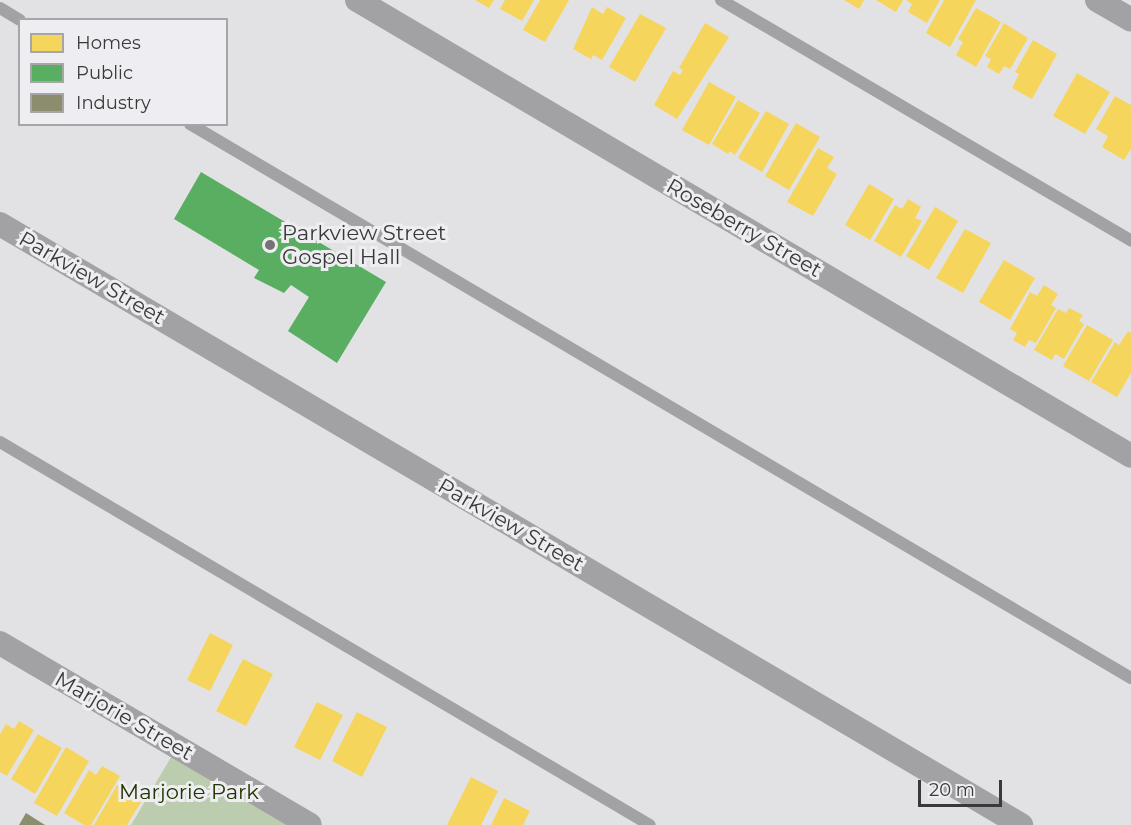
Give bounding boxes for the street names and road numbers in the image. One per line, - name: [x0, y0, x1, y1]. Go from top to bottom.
- street label: Roseberry Street: [662, 173, 826, 283]
- street label: Parkview Street: [15, 226, 169, 330]
- street label: Parkview Street: [434, 473, 588, 577]
- street label: Marjorie Street: [50, 666, 198, 766]

